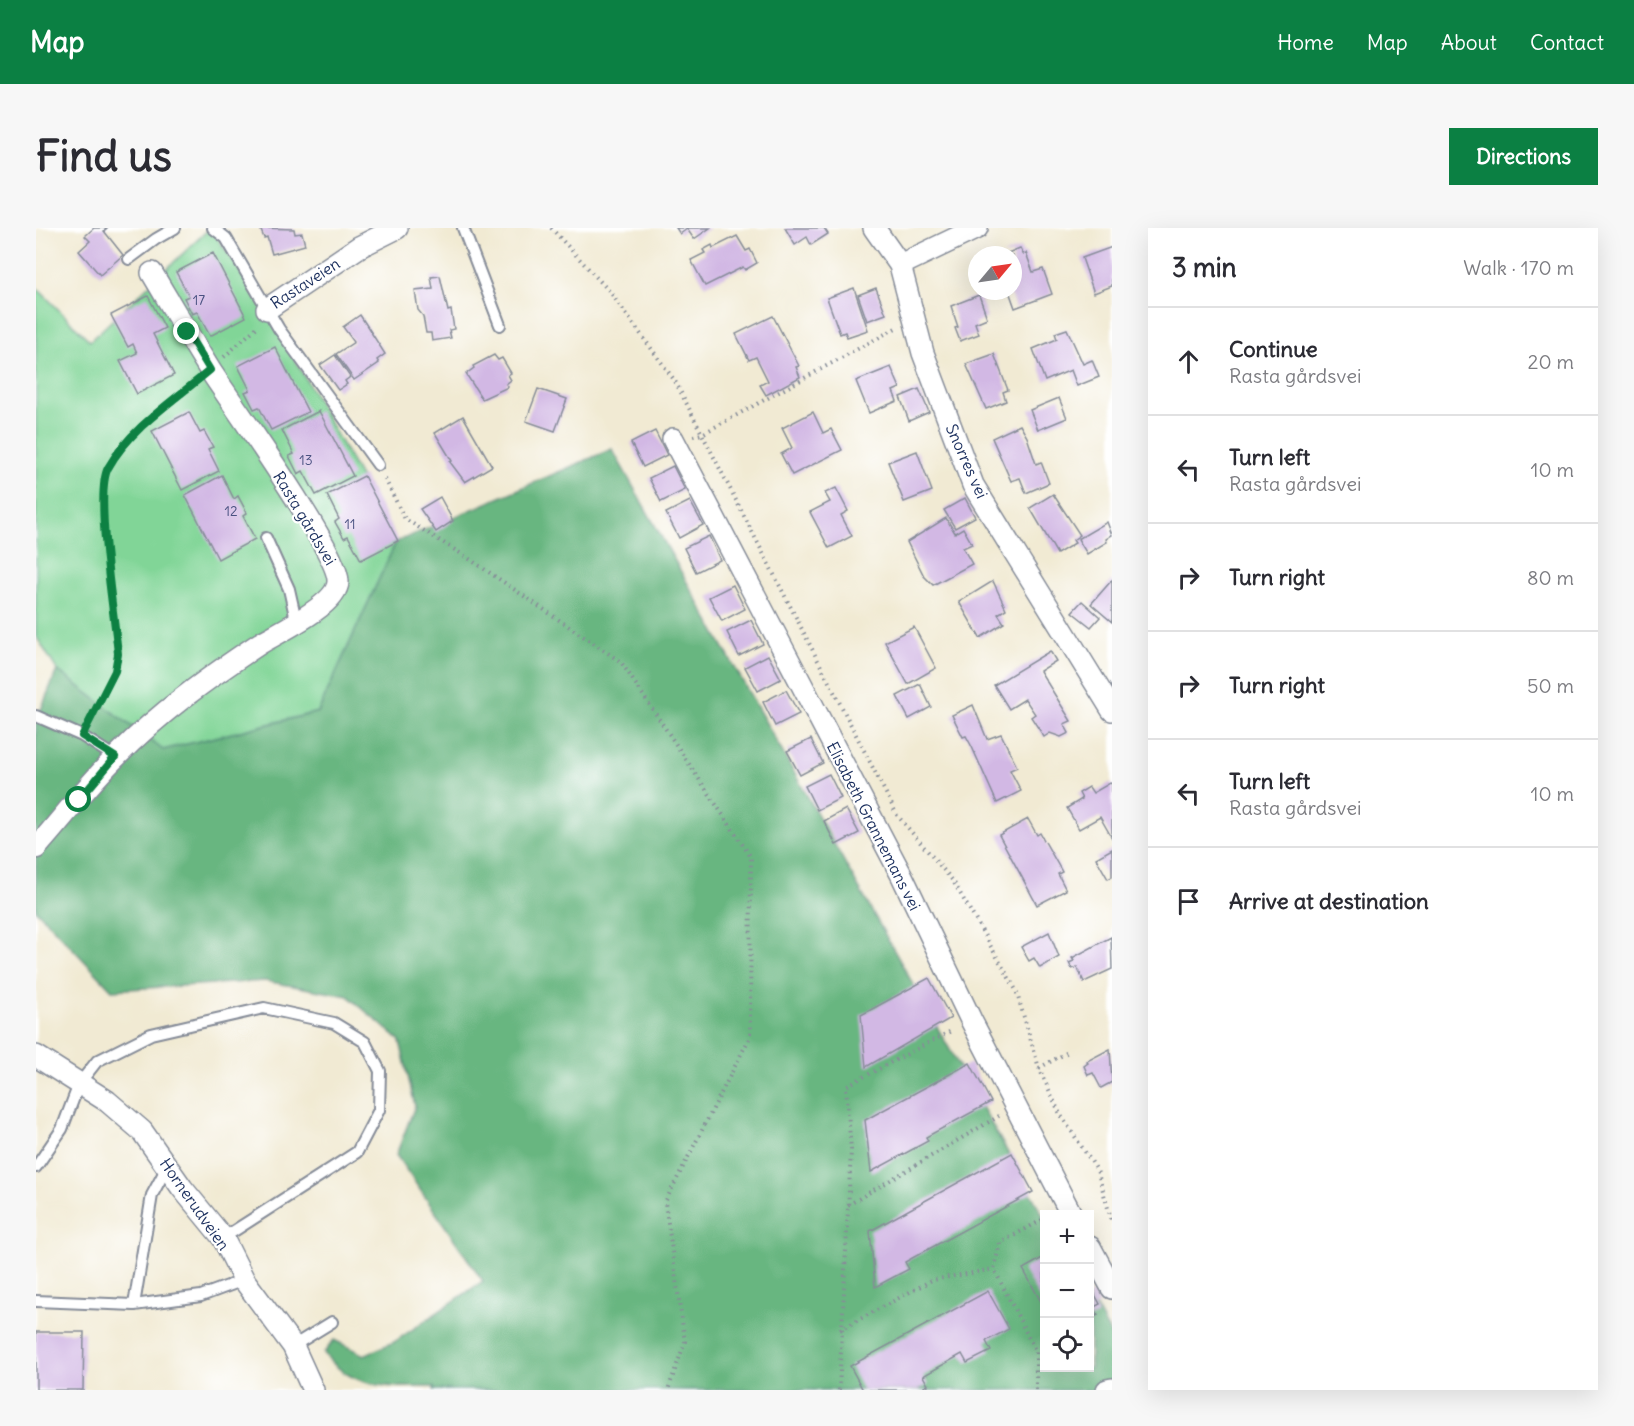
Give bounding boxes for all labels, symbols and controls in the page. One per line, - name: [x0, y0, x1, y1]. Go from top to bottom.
- text: Map: [30, 24, 84, 60]
- text: Home: [1277, 29, 1334, 56]
- text: Map: [1367, 29, 1408, 56]
- text: About: [1441, 29, 1497, 56]
- text: Contact: [1530, 29, 1604, 56]
- button: Directions: [1449, 128, 1598, 185]
- text: Find us: [36, 130, 172, 182]
- north arrow: [968, 246, 1022, 300]
- text: 3 min: [1172, 251, 1237, 284]
- street label: Rastaveien: [266, 253, 344, 313]
- text: Walk · 170 m: [1463, 255, 1574, 280]
- house number: 17: [193, 291, 205, 309]
- route end: [173, 318, 199, 344]
- text: Continue: [1229, 335, 1318, 363]
- icon: ahead: [1172, 345, 1205, 378]
- text: 20 m: [1528, 349, 1574, 374]
- text: Rasta gårdsvei: [1229, 363, 1361, 388]
- street label: Snorres vei: [942, 421, 992, 501]
- text: Turn left: [1229, 443, 1310, 471]
- house number: 13: [299, 451, 313, 469]
- icon: left: [1172, 453, 1205, 486]
- text: 10 m: [1531, 457, 1574, 482]
- street label: Rasta gårdsvei: [269, 467, 341, 569]
- text: Rasta gårdsvei: [1229, 471, 1361, 496]
- house number: 12: [224, 502, 238, 520]
- house number: 11: [344, 515, 356, 533]
- icon: right: [1172, 561, 1205, 594]
- text: Turn right: [1229, 563, 1325, 591]
- text: 80 m: [1527, 565, 1574, 590]
- icon: right: [1172, 669, 1205, 702]
- text: Turn right: [1229, 671, 1325, 699]
- text: 50 m: [1527, 673, 1574, 698]
- street label: Elisabeth Grannemans vei: [823, 738, 925, 914]
- text: Turn left: [1229, 767, 1310, 795]
- icon: left: [1172, 777, 1205, 810]
- text: 10 m: [1531, 781, 1574, 806]
- route start: [65, 786, 91, 812]
- text: Rasta gårdsvei: [1229, 795, 1361, 820]
- icon: arrive: [1172, 885, 1205, 918]
- text: Arrive at destination: [1229, 887, 1429, 915]
- street label: Hornerudveien: [156, 1154, 234, 1254]
- map controls: [1040, 1210, 1094, 1372]
- button: +: [1040, 1210, 1094, 1264]
- button: −: [1040, 1264, 1094, 1318]
- button: locate: [1040, 1318, 1094, 1372]

